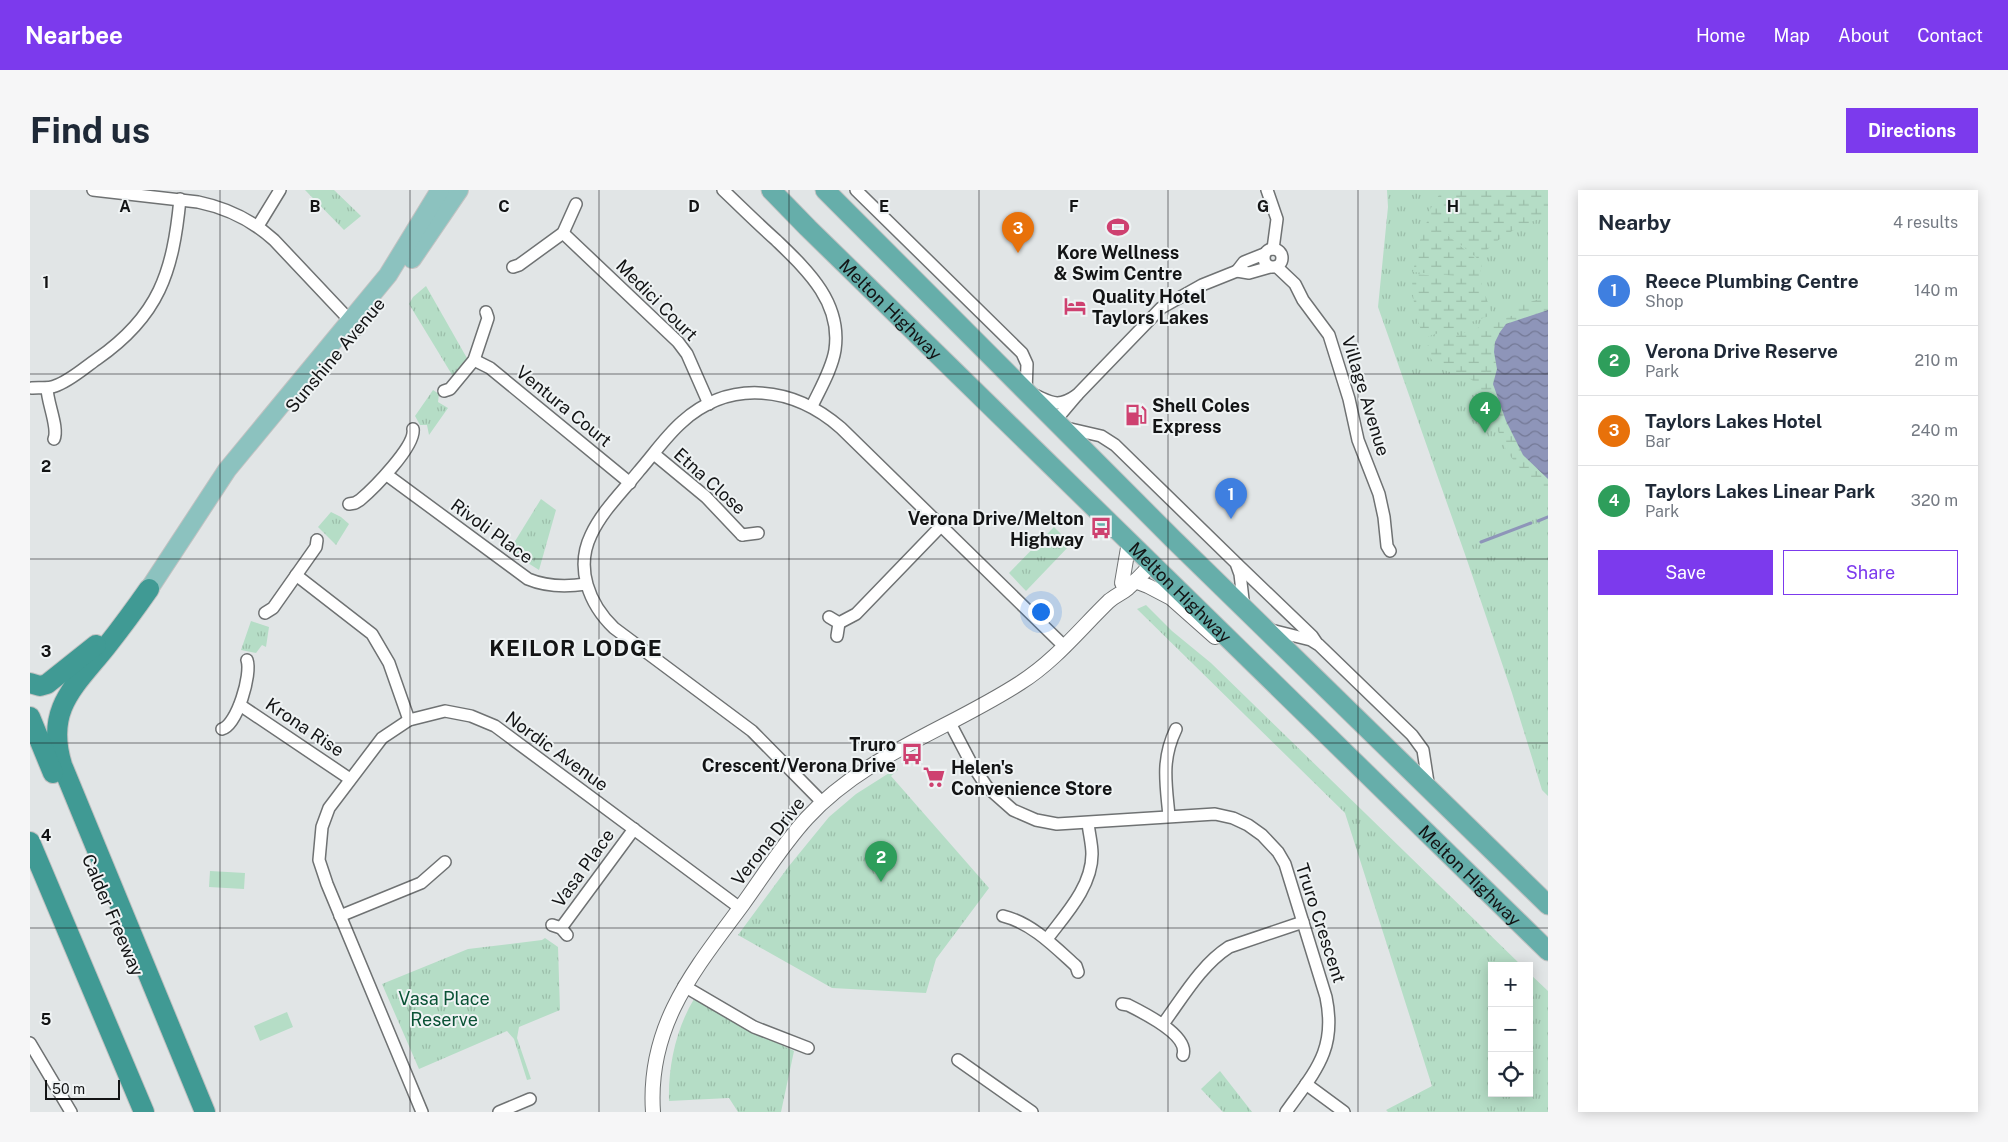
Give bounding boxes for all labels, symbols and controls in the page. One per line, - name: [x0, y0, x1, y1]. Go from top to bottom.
- text: Nearbee: [25, 21, 123, 49]
- text: Home: [1696, 25, 1746, 46]
- text: Map: [1774, 25, 1810, 46]
- text: About: [1838, 25, 1889, 46]
- text: Contact: [1917, 25, 1983, 46]
- button: Directions: [1846, 108, 1978, 153]
- text: Find us: [30, 110, 150, 151]
- text: A: [119, 197, 131, 216]
- text: B: [310, 197, 321, 216]
- text: C: [498, 197, 510, 216]
- text: D: [688, 197, 700, 216]
- text: E: [879, 197, 889, 216]
- text: F: [1069, 197, 1079, 216]
- text: G: [1257, 197, 1269, 216]
- text: H: [1447, 197, 1459, 216]
- text: Nearby: [1598, 210, 1671, 235]
- pin: 3: [1002, 212, 1034, 253]
- text: 4 results: [1893, 213, 1958, 232]
- sports icon: Kore Wellness & Swim Centre: [1105, 214, 1131, 240]
- place label: Kore Wellness & Swim Centre: [1054, 242, 1182, 284]
- street label: Melton Highway: [835, 254, 947, 364]
- street label: Medici Court: [612, 255, 702, 345]
- text: Reece Plumbing Centre: [1645, 270, 1859, 292]
- text: 1: [43, 273, 49, 292]
- text: 1: [1611, 281, 1617, 300]
- text: 140 m: [1914, 281, 1958, 300]
- place label: Quality Hotel Taylors Lakes: [1092, 286, 1209, 328]
- text: Shop: [1645, 292, 1684, 311]
- street label: Sunshine Avenue: [281, 293, 389, 417]
- hotel icon: Quality Hotel Taylors Lakes: [1062, 293, 1088, 319]
- street label: Village Avenue: [1338, 333, 1394, 459]
- text: Verona Drive Reserve: [1645, 340, 1838, 362]
- text: 2: [1609, 351, 1619, 370]
- text: 210 m: [1914, 351, 1958, 370]
- street label: Ventura Court: [512, 361, 616, 451]
- text: Park: [1645, 362, 1679, 381]
- pin: 4: [1469, 392, 1501, 433]
- place label: Shell Coles Express: [1152, 395, 1250, 437]
- fuel station icon: Shell Coles Express: [1123, 402, 1149, 428]
- text: Taylors Lakes Hotel: [1645, 410, 1822, 432]
- text: 3: [1609, 421, 1619, 440]
- text: 240 m: [1911, 421, 1958, 440]
- text: Bar: [1645, 432, 1671, 451]
- street label: Etna Close: [670, 443, 750, 519]
- text: 2: [41, 457, 51, 476]
- pin: 1: [1215, 478, 1247, 519]
- text: Taylors Lakes Linear Park: [1645, 480, 1875, 502]
- text: 4: [1609, 491, 1619, 510]
- text: 320 m: [1911, 491, 1958, 510]
- street label: Rivoli Place: [447, 494, 537, 568]
- text: Park: [1645, 502, 1679, 521]
- place label: Verona Drive/Melton Highway: [908, 508, 1084, 550]
- bus stop icon: Verona Drive/Melton Highway: [1088, 515, 1114, 541]
- street label: Melton Highway: [1125, 537, 1237, 647]
- button: Save: [1598, 550, 1773, 595]
- button: Share: [1783, 550, 1958, 595]
- your location: [1028, 599, 1054, 625]
- district label: KEILOR LODGE: [489, 635, 663, 661]
- text: 3: [41, 642, 51, 661]
- street label: Krona Rise: [262, 693, 348, 761]
- street label: Nordic Avenue: [502, 707, 612, 795]
- place label: Truro Crescent/Verona Drive: [702, 734, 896, 776]
- bus stop icon: Truro Crescent/Verona Drive: [899, 741, 925, 767]
- place label: Helen's Convenience Store: [951, 757, 1112, 799]
- supermarket icon: Helen's Convenience Store: [921, 764, 947, 790]
- street label: Verona Drive: [727, 793, 809, 889]
- street label: Melton Highway: [1415, 820, 1526, 930]
- street label: Vasa Place: [548, 825, 618, 911]
- text: 4: [41, 826, 52, 845]
- pin: 2: [865, 841, 897, 882]
- street label: Calder Freeway: [78, 851, 148, 980]
- street label: Truro Crescent: [1292, 861, 1350, 985]
- map controls: [1488, 962, 1533, 1097]
- button: +: [1488, 962, 1533, 1007]
- park label: Vasa Place Reserve: [398, 988, 490, 1030]
- button: −: [1488, 1007, 1533, 1052]
- text: 5: [41, 1010, 52, 1029]
- button: locate: [1488, 1052, 1533, 1097]
- scale bar: [45, 1077, 120, 1100]
- text: 50 m: [52, 1081, 85, 1097]

